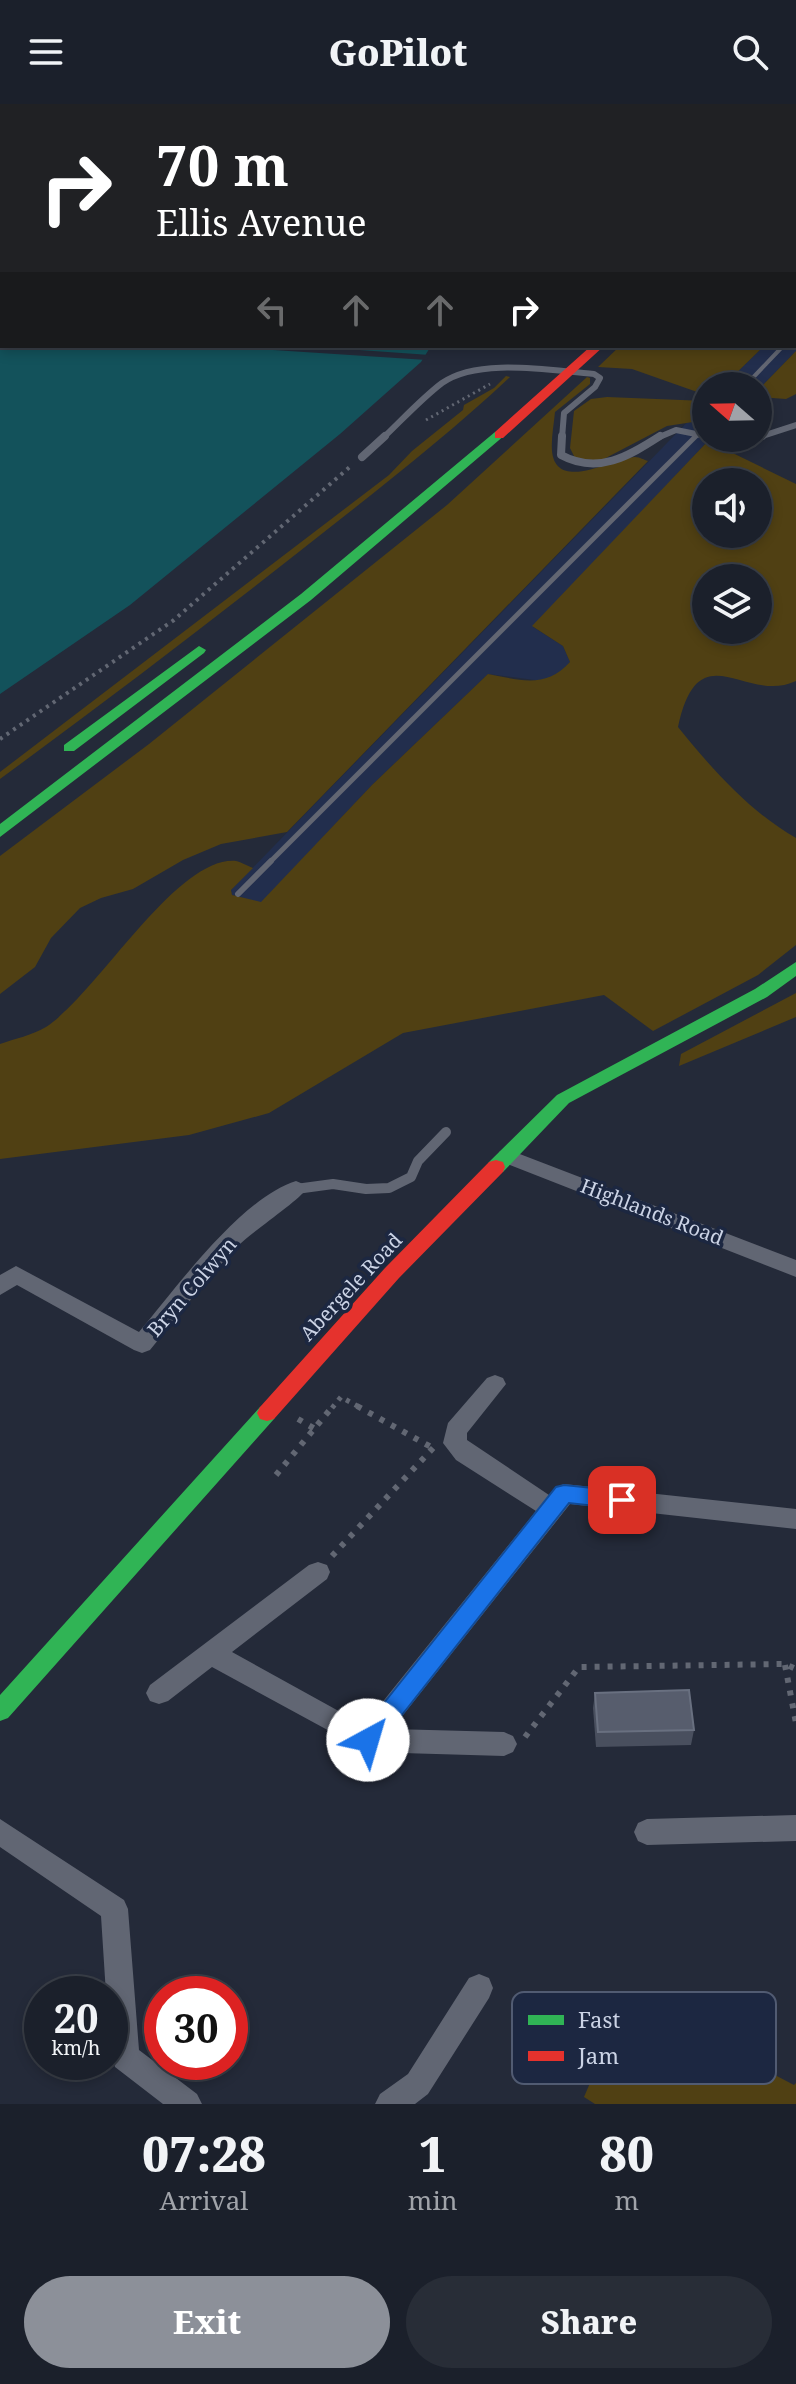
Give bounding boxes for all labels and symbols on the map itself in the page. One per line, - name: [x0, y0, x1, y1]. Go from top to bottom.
- north arrow: [692, 372, 772, 452]
- street label: Highlands Road: [577, 1172, 727, 1251]
- street label: Abergele Road: [294, 1227, 408, 1346]
- street label: Bryn Colwyn: [141, 1231, 242, 1342]
- pin: [588, 1466, 656, 1534]
- position arrow: [326, 1698, 410, 1782]
- speed limit sign: 30: [144, 1976, 248, 2080]
- legend: [512, 1992, 776, 2084]
- text: Fast: [578, 2004, 620, 2034]
- text: Jam: [577, 2040, 619, 2070]

